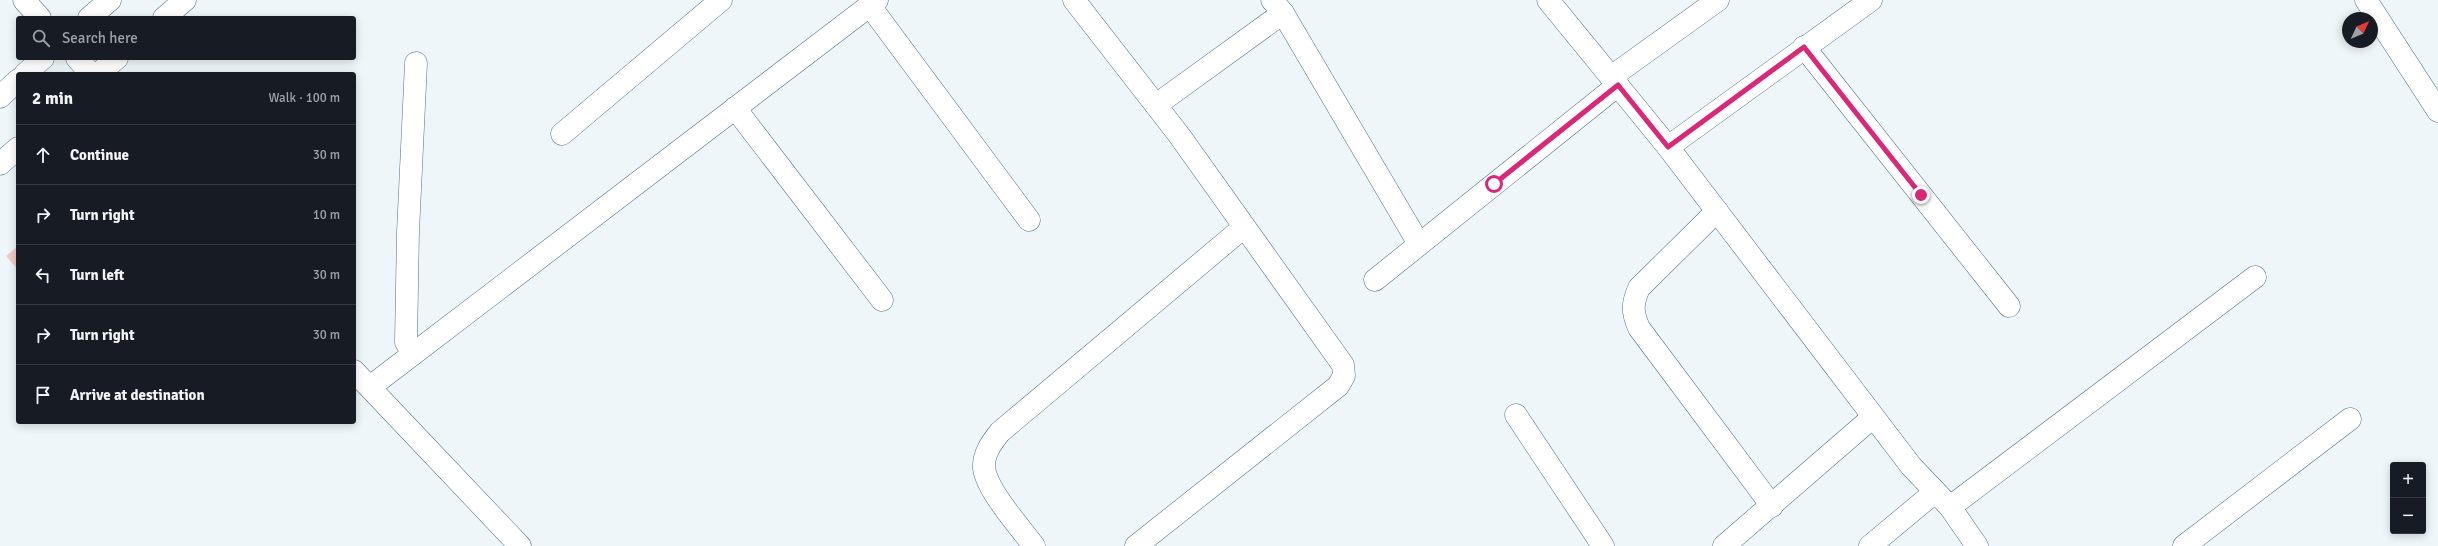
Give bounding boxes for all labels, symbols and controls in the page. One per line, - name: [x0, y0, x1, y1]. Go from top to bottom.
- north arrow: [2342, 12, 2378, 48]
- search box: [16, 16, 356, 60]
- icon: search: [30, 27, 52, 49]
- text: Search here: [62, 29, 138, 47]
- text: 2 min: [32, 88, 73, 109]
- text: Walk · 100 m: [269, 90, 340, 106]
- icon: ahead: [32, 144, 54, 166]
- text: Continue: [70, 146, 129, 164]
- text: 30 m: [313, 147, 340, 163]
- route start: [1485, 175, 1503, 193]
- route end: [1912, 186, 1930, 204]
- icon: right: [32, 204, 54, 226]
- text: Turn right: [70, 206, 135, 224]
- text: 10 m: [313, 207, 340, 223]
- icon: left: [32, 264, 54, 286]
- text: Turn left: [70, 266, 124, 284]
- text: 30 m: [313, 267, 340, 283]
- icon: right: [32, 324, 54, 346]
- text: Turn right: [70, 326, 135, 344]
- text: 30 m: [313, 327, 340, 343]
- icon: arrive: [32, 384, 54, 406]
- text: Arrive at destination: [70, 386, 205, 404]
- map controls: [2390, 462, 2426, 534]
- button: +: [2390, 462, 2426, 498]
- button: −: [2390, 498, 2426, 534]

